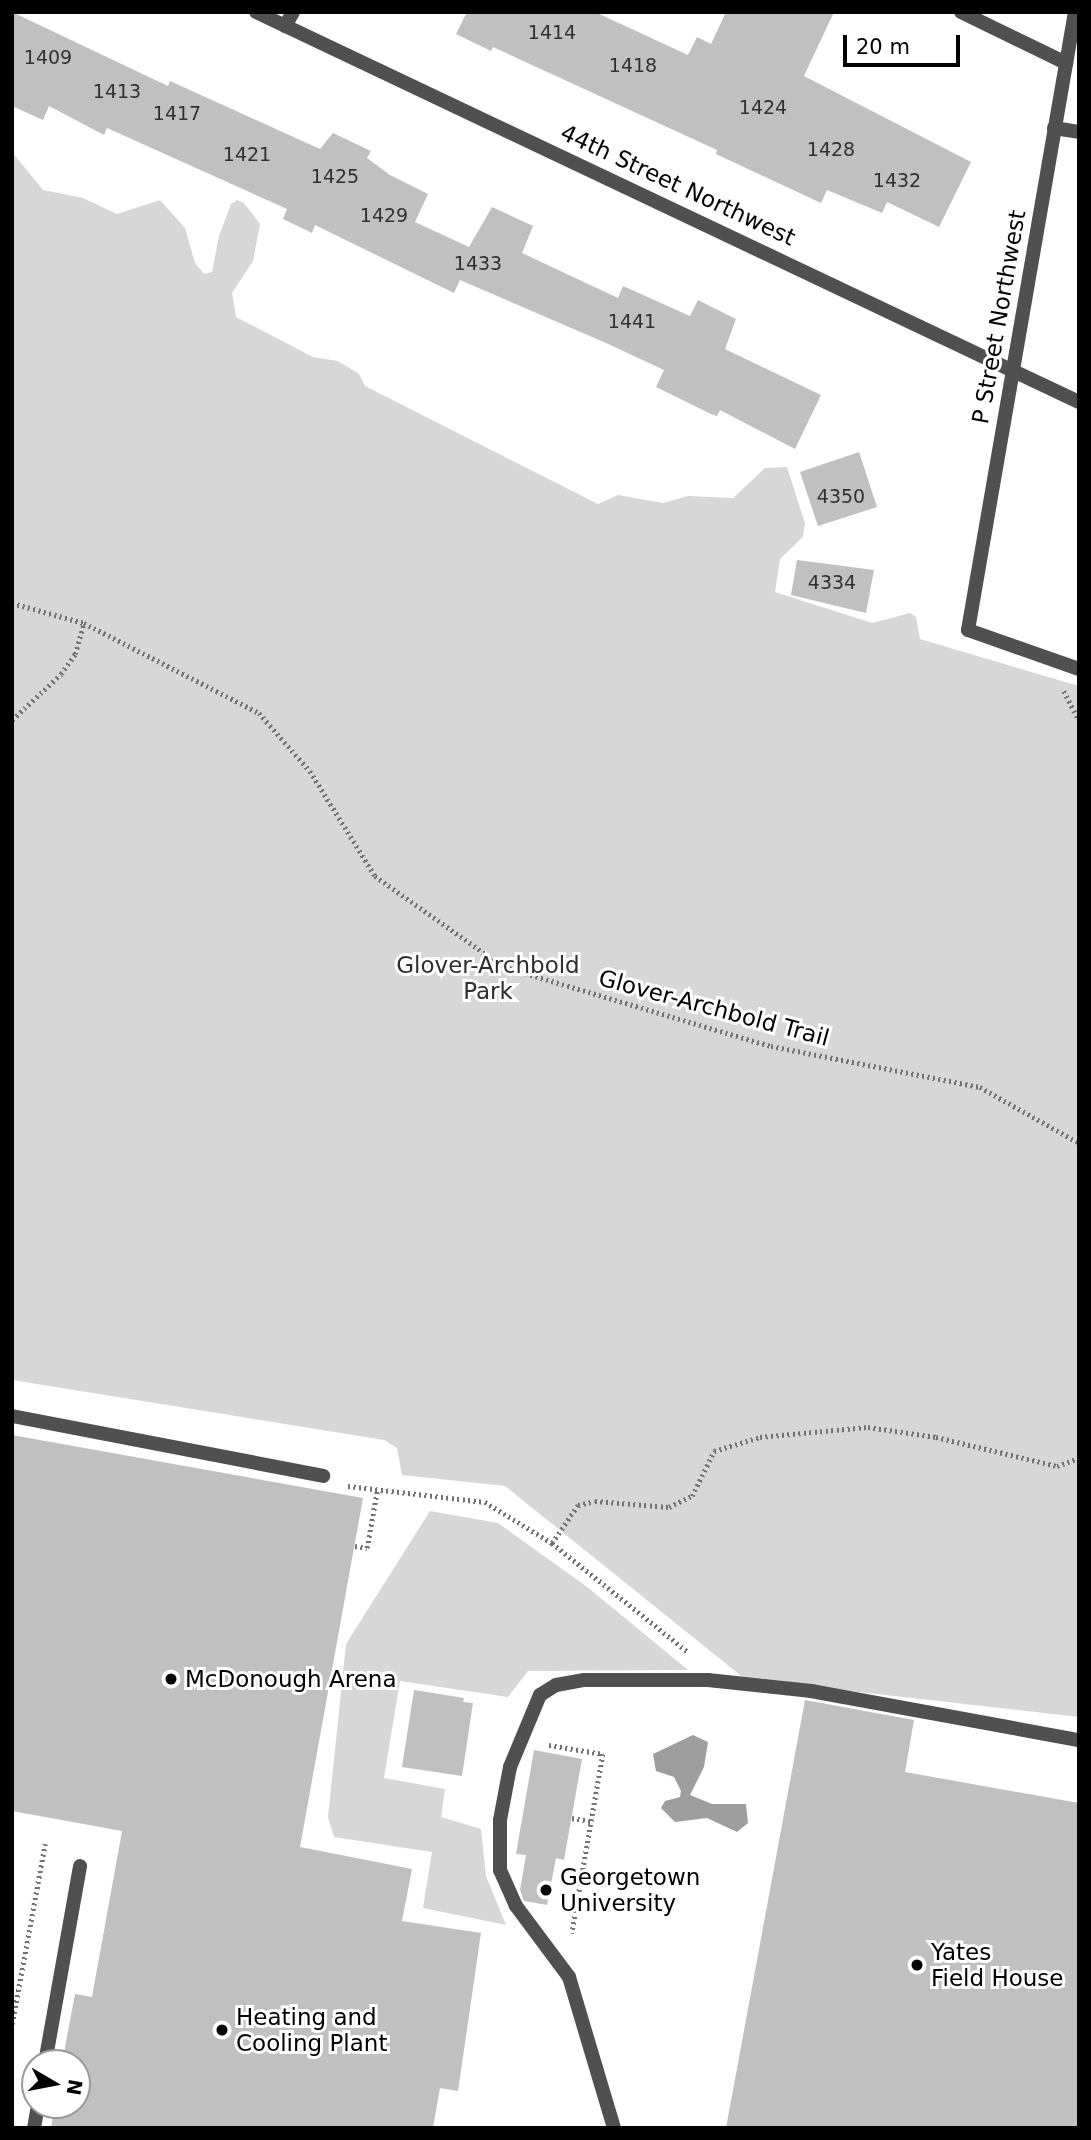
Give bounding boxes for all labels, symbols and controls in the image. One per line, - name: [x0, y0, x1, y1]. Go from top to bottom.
- scale bar: [846, 21, 963, 65]
- house number: 1414: [528, 22, 576, 44]
- text: 20 m: [856, 35, 910, 59]
- house number: 1409: [24, 47, 72, 69]
- house number: 1418: [609, 55, 657, 77]
- house number: 1413: [93, 81, 141, 103]
- house number: 1424: [739, 97, 787, 119]
- house number: 1417: [153, 103, 201, 125]
- street label: 44th Street Northwest: [556, 118, 800, 252]
- house number: 1428: [807, 139, 855, 161]
- house number: 1421: [223, 144, 271, 166]
- house number: 1425: [311, 166, 359, 188]
- house number: 1432: [873, 170, 921, 192]
- house number: 1429: [360, 205, 408, 227]
- street label: P Street Northwest: [967, 208, 1031, 426]
- house number: 1433: [454, 253, 502, 275]
- house number: 1441: [608, 311, 656, 333]
- house number: 4350: [817, 486, 865, 508]
- house number: 4334: [808, 572, 856, 594]
- park label: Glover-Archbold Park: [396, 951, 580, 1005]
- street label: Glover-Archbold Trail: [596, 964, 832, 1052]
- place label: McDonough Arena: [185, 1665, 396, 1693]
- marker: McDonough Arena: [163, 1671, 179, 1687]
- place label: Georgetown University: [560, 1863, 700, 1917]
- marker: Georgetown University: [538, 1882, 554, 1898]
- place label: Yates Field House: [931, 1938, 1063, 1992]
- marker: Yates Field House: [909, 1957, 925, 1973]
- place label: Heating and Cooling Plant: [236, 2003, 387, 2057]
- marker: Heating and Cooling Plant: [214, 2022, 230, 2038]
- north arrow: [21, 2049, 91, 2119]
- text: N: [62, 2078, 87, 2097]

